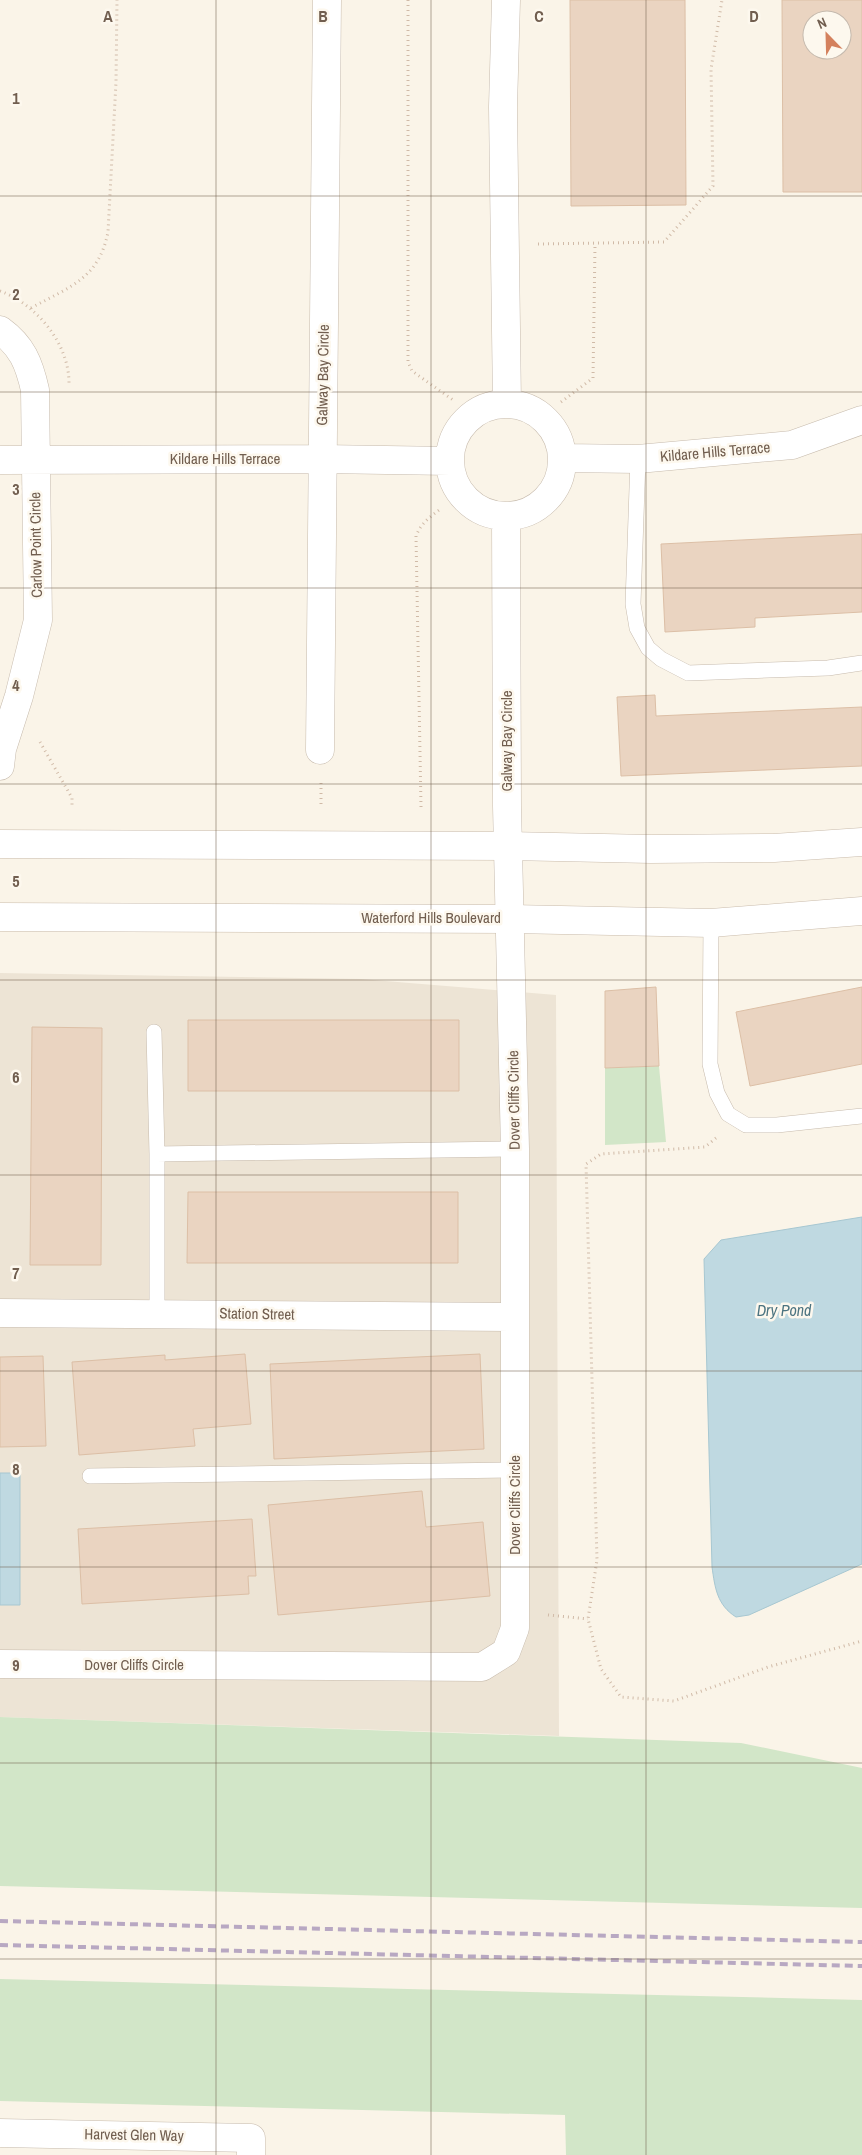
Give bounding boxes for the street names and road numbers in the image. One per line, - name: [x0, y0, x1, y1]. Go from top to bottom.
- street label: Galway Bay Circle: [311, 324, 334, 426]
- street label: Kildare Hills Terrace: [659, 436, 771, 467]
- street label: Kildare Hills Terrace: [170, 448, 280, 469]
- street label: Carlow Point Circle: [24, 492, 47, 598]
- street label: Galway Bay Circle: [496, 690, 517, 792]
- street label: Waterford Hills Boulevard: [361, 907, 501, 928]
- street label: Dover Cliffs Circle: [502, 1050, 525, 1150]
- street label: Station Street: [219, 1302, 295, 1325]
- street label: Dover Cliffs Circle: [504, 1455, 525, 1555]
- street label: Dover Cliffs Circle: [84, 1654, 184, 1675]
- street label: Harvest Glen Way: [84, 2123, 185, 2146]

